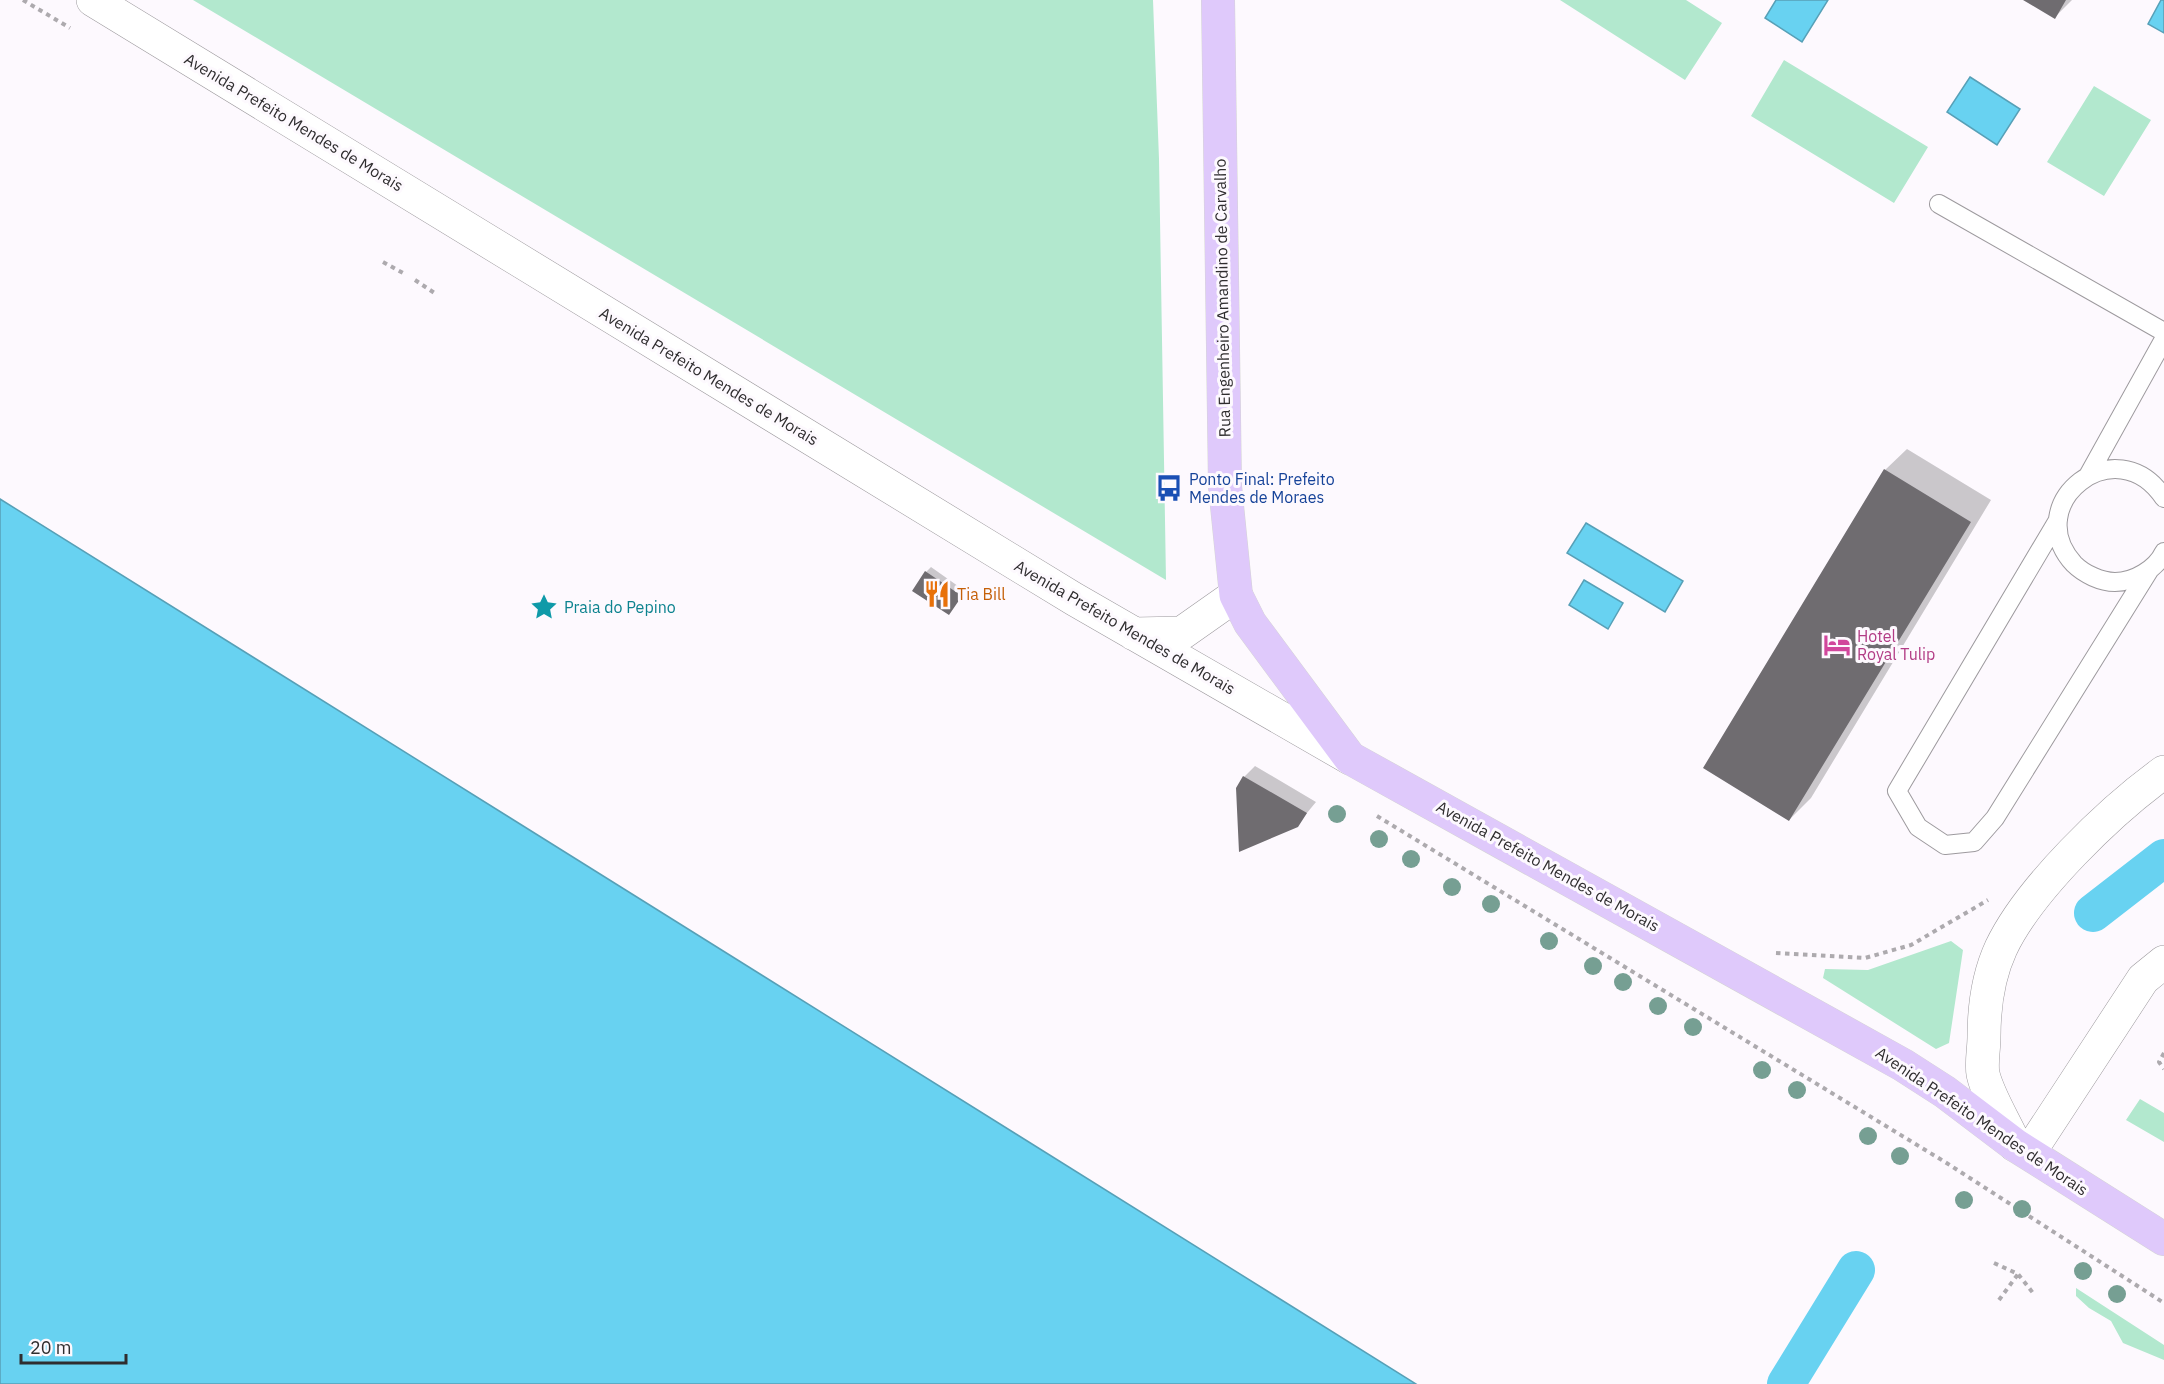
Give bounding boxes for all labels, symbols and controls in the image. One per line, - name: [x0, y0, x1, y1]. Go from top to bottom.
- street label: Avenida Prefeito Mendes de Morais: [181, 49, 407, 195]
- street label: Rua Engenheiro Amandino de Carvalho: [1210, 158, 1234, 437]
- street label: Avenida Prefeito Mendes de Morais: [596, 303, 822, 449]
- place label: Ponto Final: Prefeito Mendes de Moraes: [1189, 469, 1335, 507]
- bus stop icon: Ponto Final: Prefeito Mendes de Moraes: [1154, 473, 1184, 503]
- street label: Avenida Prefeito Mendes de Morais: [1011, 555, 1239, 699]
- restaurant icon: Tia Bill: [922, 579, 952, 609]
- place label: Tia Bill: [957, 584, 1006, 604]
- place icon: Praia do Pepino: [529, 592, 559, 622]
- place label: Praia do Pepino: [564, 597, 676, 617]
- place label: Hotel Royal Tulip: [1857, 626, 1935, 664]
- hotel icon: Hotel Royal Tulip: [1822, 630, 1852, 660]
- street label: Avenida Prefeito Mendes de Morais: [1433, 796, 1663, 936]
- street label: Avenida Prefeito Mendes de Morais: [1872, 1042, 2092, 1200]
- scale bar: [21, 1327, 126, 1365]
- text: 20 m: [30, 1336, 72, 1359]

